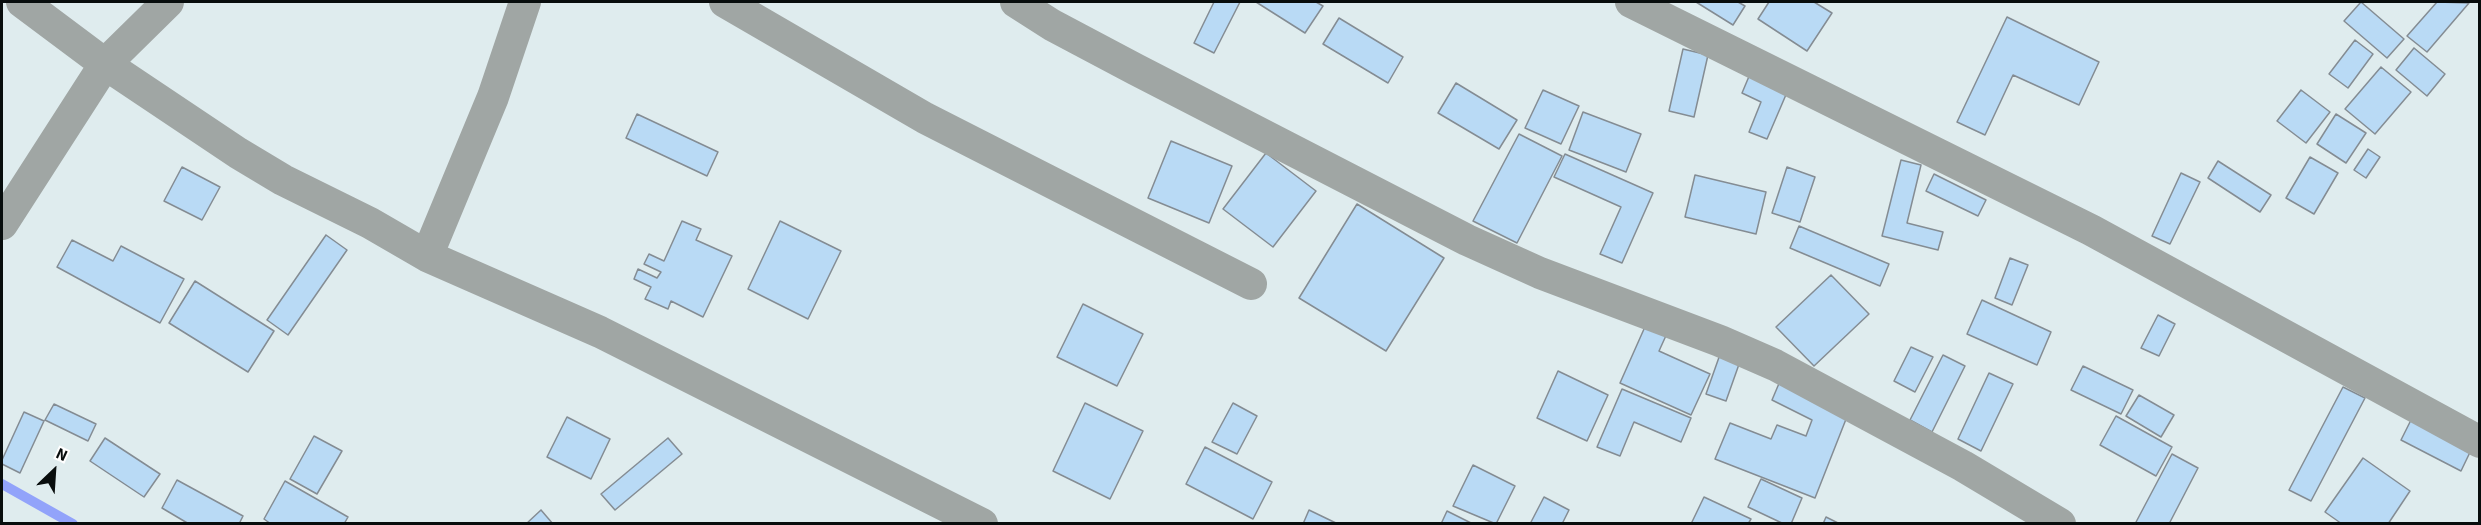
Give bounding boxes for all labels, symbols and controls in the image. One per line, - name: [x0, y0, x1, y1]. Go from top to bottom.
- north arrow: [24, 441, 84, 501]
- text: N: [52, 442, 71, 467]

